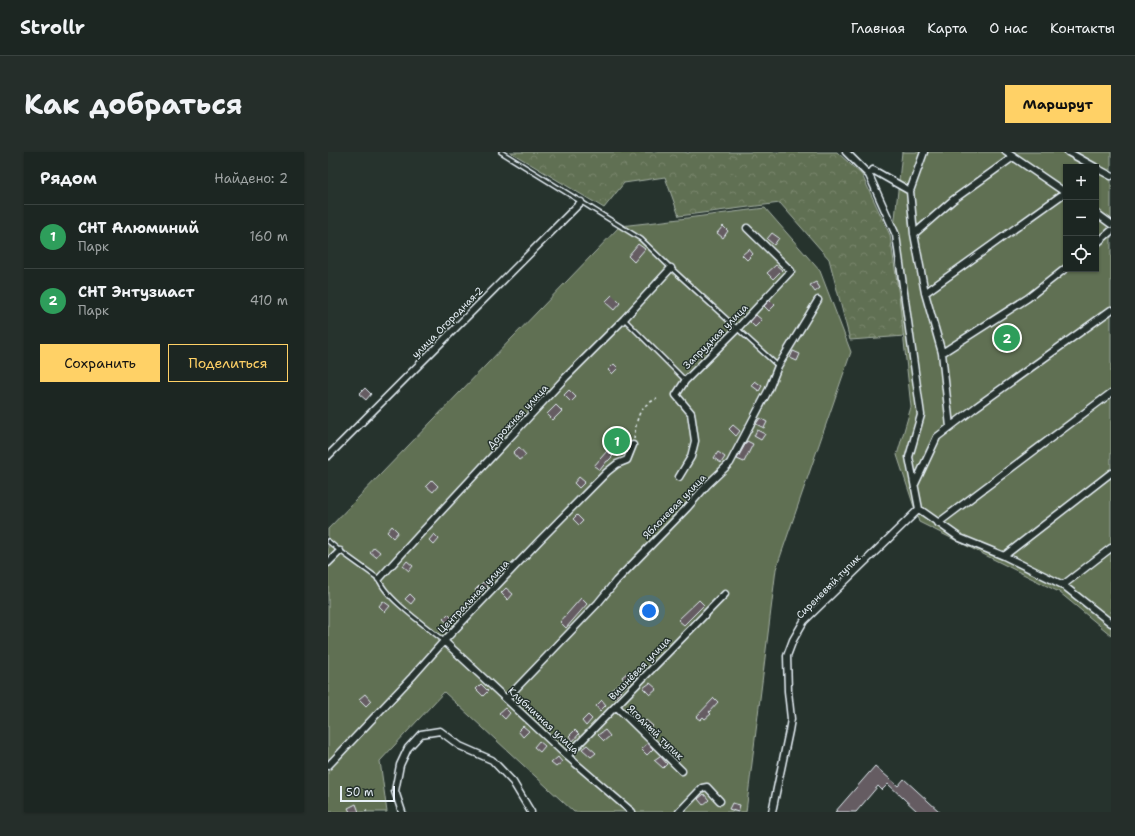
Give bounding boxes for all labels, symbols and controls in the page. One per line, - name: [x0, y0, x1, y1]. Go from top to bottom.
- text: Strollr: [20, 15, 85, 40]
- text: Главная: [851, 19, 905, 37]
- text: Карта: [927, 19, 967, 37]
- text: О нас: [989, 19, 1028, 37]
- text: Контакты: [1050, 19, 1115, 37]
- text: Как добраться: [24, 85, 243, 123]
- button: Маршрут: [1005, 85, 1111, 123]
- map controls: [1063, 164, 1099, 272]
- button: +: [1063, 164, 1099, 200]
- text: Рядом: [40, 167, 97, 189]
- text: Найдено: 2: [214, 170, 288, 187]
- button: −: [1063, 200, 1099, 236]
- text: СНТ Алюминий: [78, 218, 199, 238]
- text: 1: [50, 228, 56, 245]
- text: 160 m: [250, 228, 288, 245]
- button: locate: [1063, 236, 1099, 272]
- text: Парк: [78, 238, 109, 255]
- text: СНТ Энтузиаст: [78, 282, 194, 302]
- street label: улица Огородная-2: [409, 284, 486, 361]
- text: 2: [48, 292, 58, 309]
- text: 410 m: [250, 292, 288, 309]
- street label: Запрудная улица: [680, 301, 751, 372]
- text: Парк: [78, 302, 109, 319]
- pin: 2: [994, 323, 1020, 353]
- button: Сохранить: [40, 344, 160, 382]
- button: Поделиться: [168, 344, 288, 382]
- street label: Дорожная улица: [484, 381, 551, 451]
- pin: 1: [604, 426, 630, 456]
- street label: Яблоневая улица: [640, 470, 709, 542]
- street label: Сиреневый тупик: [793, 551, 864, 621]
- street label: Центральная улица: [435, 556, 512, 636]
- your location: [639, 601, 659, 621]
- street label: Вишнёвая улица: [606, 633, 673, 703]
- street label: Клубничная улица: [506, 684, 582, 757]
- street label: Ягодный тупик: [625, 702, 687, 763]
- scale bar: [340, 784, 395, 803]
- text: 50 m: [346, 785, 374, 800]

